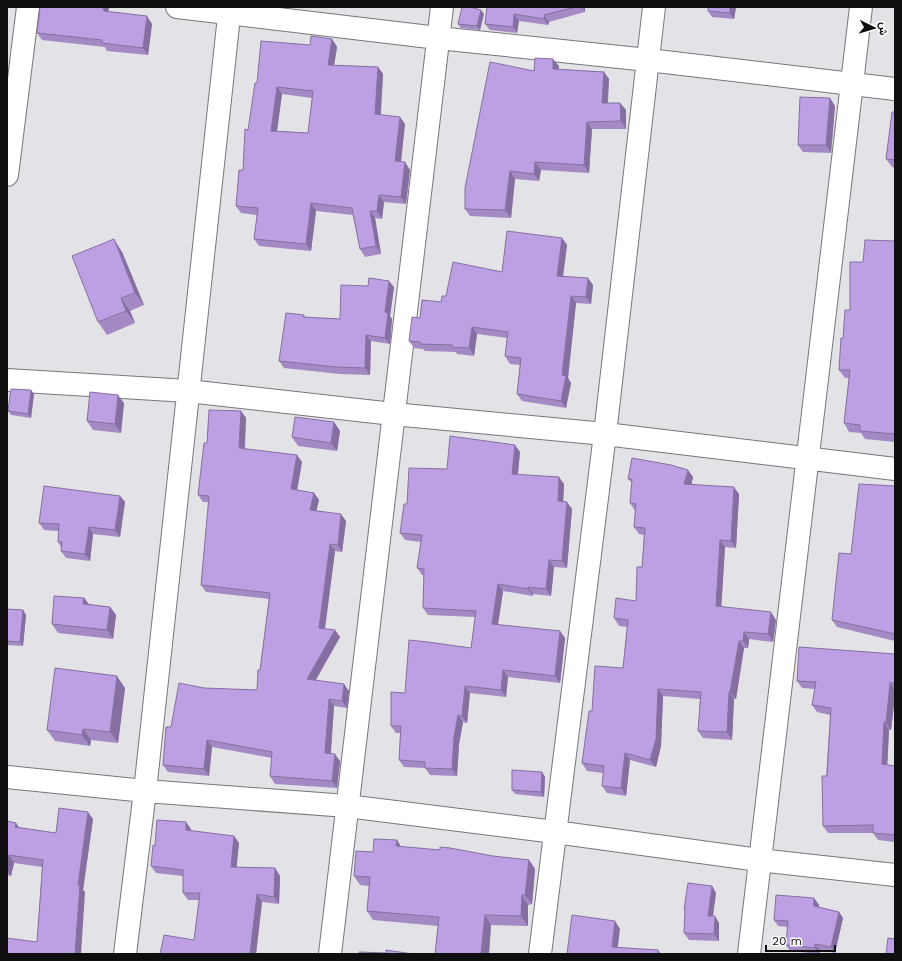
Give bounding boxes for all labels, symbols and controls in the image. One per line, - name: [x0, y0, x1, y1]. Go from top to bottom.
- north arrow: [854, 8, 894, 48]
- text: ش: [876, 22, 891, 36]
- scale bar: [766, 927, 835, 953]
- text: 20 m: [772, 934, 802, 948]

